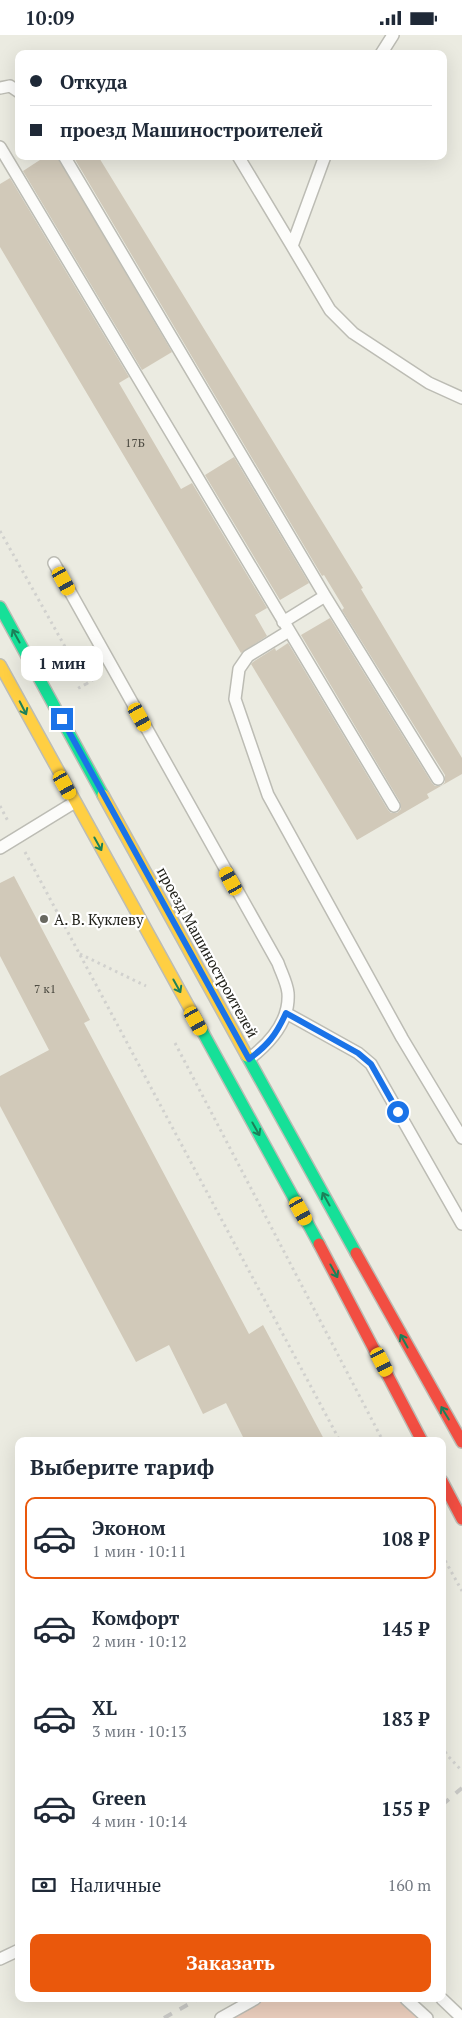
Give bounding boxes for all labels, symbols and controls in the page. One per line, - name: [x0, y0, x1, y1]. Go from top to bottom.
- text: 10:09: [25, 5, 74, 30]
- text: Откуда: [60, 69, 128, 94]
- text: проезд Машиностроителей: [60, 117, 323, 142]
- house number: 17Б: [125, 435, 145, 450]
- car: [50, 564, 77, 598]
- one-way arrow: [11, 629, 21, 644]
- callout: 1 мин: [21, 647, 103, 681]
- text: 1 мин: [38, 652, 86, 674]
- one-way arrow: [19, 700, 28, 715]
- car: [126, 700, 153, 734]
- route end: [51, 708, 73, 730]
- car: [51, 768, 78, 802]
- one-way arrow: [94, 837, 104, 851]
- street label: проезд Машиностроителей: [153, 863, 263, 1041]
- car: [217, 864, 244, 898]
- place label: А. В. Куклеву: [54, 909, 144, 929]
- marker: А. В. Куклеву: [38, 913, 50, 925]
- one-way arrow: [172, 979, 182, 994]
- house number: 7 к1: [34, 981, 56, 996]
- car: [182, 1004, 209, 1038]
- route start: [387, 1101, 409, 1123]
- one-way arrow: [251, 1121, 261, 1136]
- one-way arrow: [321, 1192, 330, 1207]
- car: [287, 1194, 314, 1228]
- one-way arrow: [330, 1263, 340, 1277]
- one-way arrow: [399, 1335, 409, 1349]
- car: [368, 1345, 395, 1379]
- one-way arrow: [439, 1406, 449, 1420]
- text: Выберите тариф: [30, 1452, 214, 1481]
- text: Эконом: [92, 1515, 166, 1540]
- icon: car: [32, 1516, 77, 1561]
- text: 108 ₽: [381, 1526, 429, 1551]
- text: 1 мин · 10:11: [92, 1540, 187, 1562]
- text: Комфорт: [92, 1605, 179, 1630]
- icon: car: [32, 1606, 77, 1651]
- text: 145 ₽: [381, 1616, 429, 1641]
- text: 2 мин · 10:12: [92, 1630, 187, 1652]
- text: XL: [92, 1695, 117, 1720]
- icon: car: [32, 1696, 77, 1741]
- text: 183 ₽: [381, 1706, 429, 1731]
- text: 3 мин · 10:13: [92, 1720, 187, 1742]
- text: Green: [92, 1785, 146, 1810]
- icon: car: [32, 1786, 77, 1831]
- text: 155 ₽: [381, 1796, 429, 1821]
- text: 4 мин · 10:14: [92, 1810, 187, 1832]
- icon: cash: [30, 1871, 58, 1899]
- text: Наличные: [70, 1872, 161, 1897]
- text: 160 m: [388, 1874, 431, 1896]
- button: Заказать: [30, 1934, 431, 1992]

